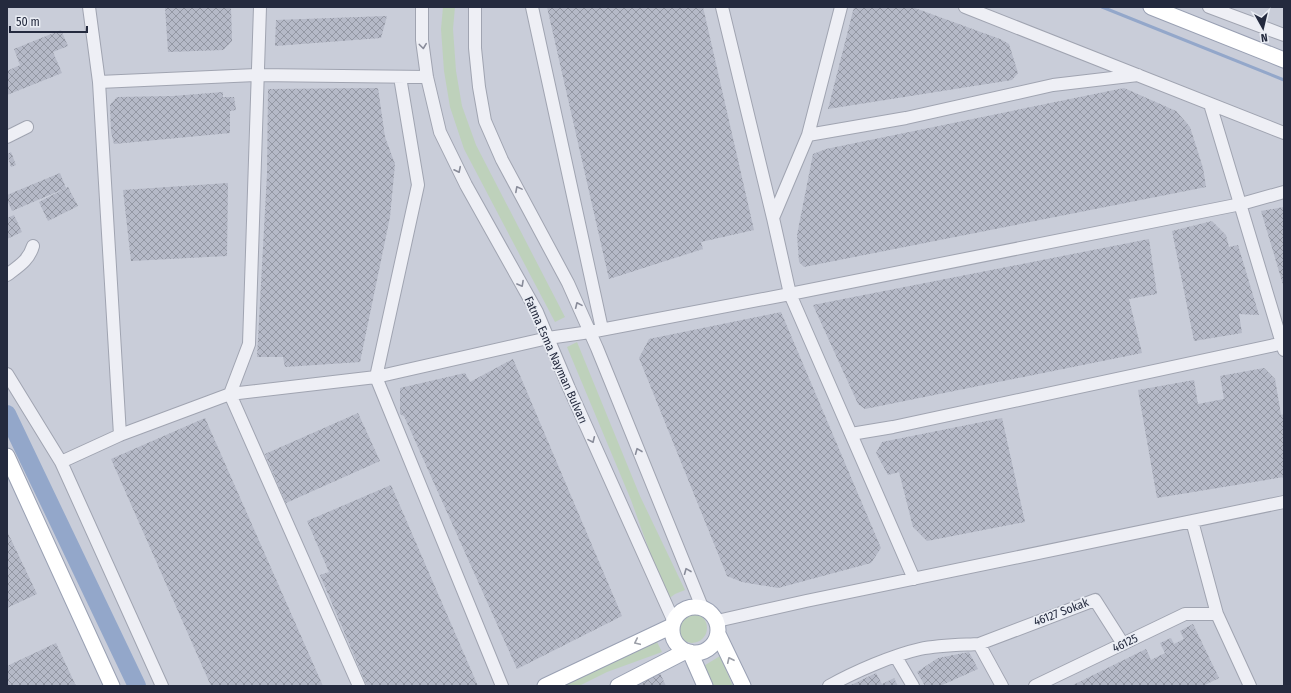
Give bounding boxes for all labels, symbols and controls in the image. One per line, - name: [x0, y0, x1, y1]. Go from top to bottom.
- scale bar: [10, 8, 87, 34]
- north arrow: [1243, 8, 1283, 48]
- text: 50 m: [16, 15, 40, 29]
- text: N: [1260, 31, 1268, 44]
- one-way arrow: [418, 43, 427, 49]
- one-way arrow: [453, 166, 461, 173]
- one-way arrow: [515, 186, 523, 194]
- one-way arrow: [517, 280, 524, 287]
- street label: Fatma Esma Nayman Bulvarı: [522, 294, 590, 426]
- one-way arrow: [575, 301, 583, 309]
- one-way arrow: [587, 436, 595, 444]
- one-way arrow: [634, 448, 642, 455]
- one-way arrow: [684, 568, 692, 576]
- street label: 46127 Sokak: [1031, 595, 1091, 629]
- street label: 46125: [1110, 631, 1141, 655]
- one-way arrow: [634, 637, 641, 645]
- one-way arrow: [727, 657, 735, 665]

